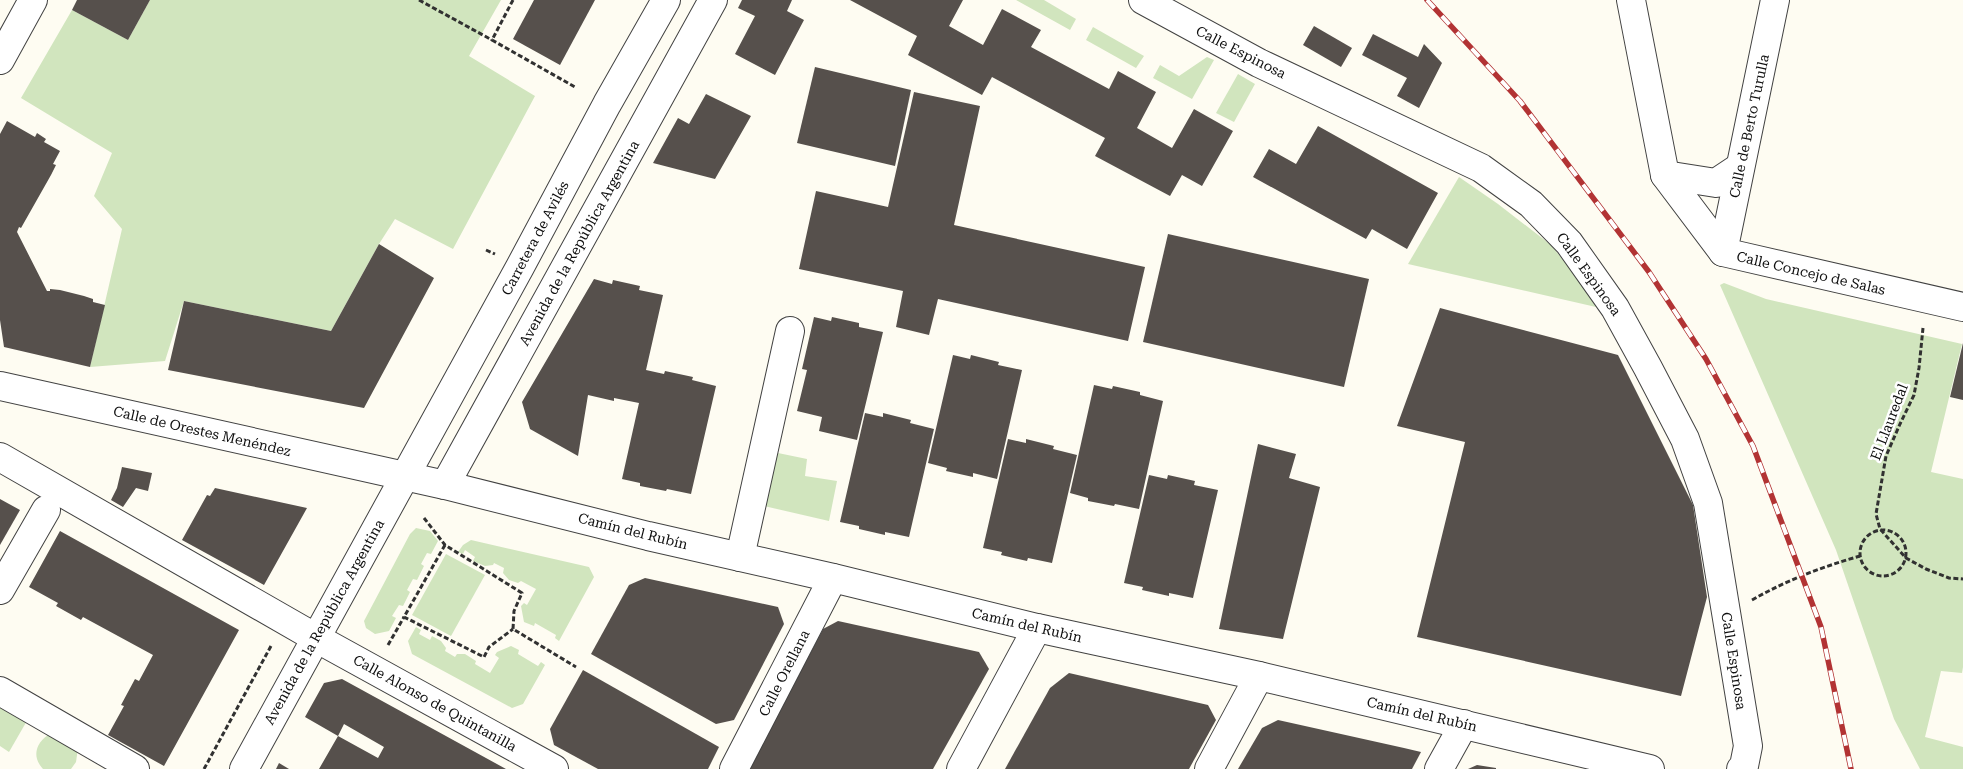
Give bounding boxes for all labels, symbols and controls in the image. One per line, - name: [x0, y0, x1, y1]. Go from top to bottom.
- street label: Calle Espinosa: [1193, 22, 1289, 82]
- street label: Calle de Berto Turulla: [1726, 52, 1772, 199]
- street label: Avenida de la República Argentina: [516, 137, 642, 348]
- street label: Carretera de Avilés: [498, 178, 572, 298]
- street label: Calle Espinosa: [1554, 229, 1625, 319]
- street label: Calle Concejo de Salas: [1735, 248, 1887, 298]
- street label: El Llauredal: [1867, 381, 1911, 462]
- street label: Calle de Orestes Menéndez: [112, 403, 293, 459]
- street label: Camín del Rubín: [576, 510, 690, 552]
- street label: Avenida de la República Argentina: [261, 516, 387, 727]
- street label: Camín del Rubín: [970, 605, 1084, 645]
- street label: Calle Espinosa: [1718, 611, 1750, 711]
- street label: Calle Orellana: [755, 627, 813, 719]
- street label: Calle Alonso de Quintanilla: [351, 651, 520, 755]
- street label: Camín del Rubín: [1365, 694, 1479, 734]

